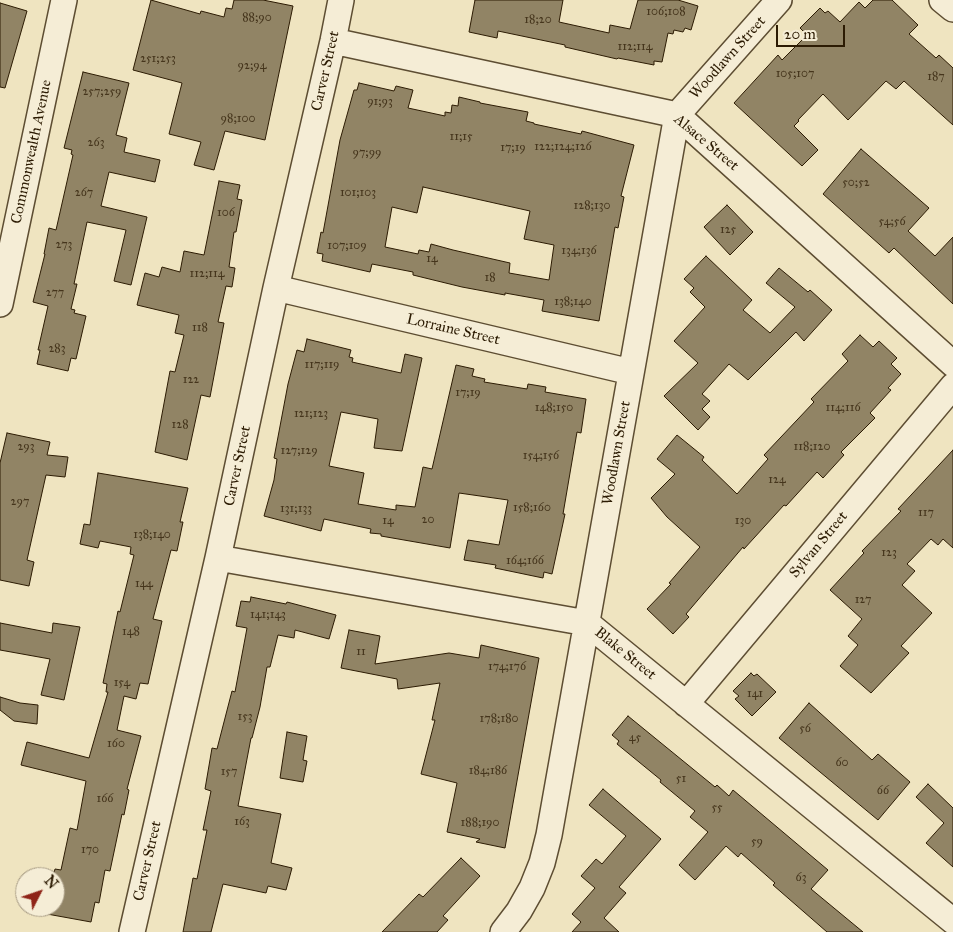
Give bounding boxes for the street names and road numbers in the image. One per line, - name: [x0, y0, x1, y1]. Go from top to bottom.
- street label: Woodlawn Street: [686, 13, 770, 103]
- street label: Carver Street: [308, 29, 344, 113]
- street label: Commonwealth Avenue: [8, 78, 56, 226]
- street label: Alsace Street: [670, 111, 742, 175]
- street label: Lorraine Street: [405, 311, 501, 349]
- street label: Woodlawn Street: [599, 400, 635, 506]
- street label: Carver Street: [221, 424, 255, 508]
- street label: Sylvan Street: [786, 508, 852, 582]
- street label: Blake Street: [591, 624, 659, 684]
- street label: Carver Street: [130, 819, 166, 903]

